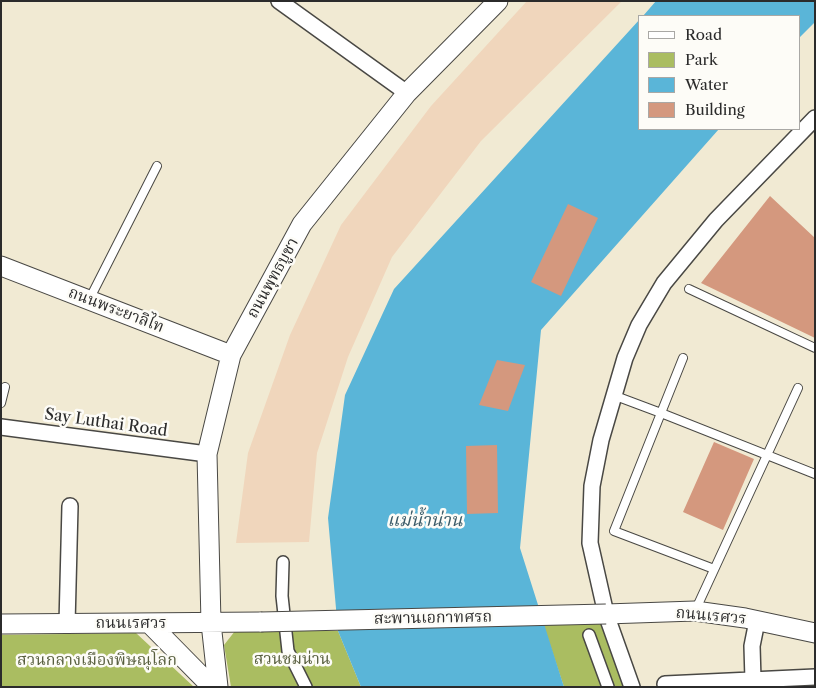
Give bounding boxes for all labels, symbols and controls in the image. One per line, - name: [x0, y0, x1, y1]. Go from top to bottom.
- legend: [638, 15, 801, 130]
- text: Road: [685, 25, 722, 44]
- text: Park: [685, 50, 718, 69]
- text: Water: [685, 75, 728, 94]
- text: Building: [685, 100, 745, 119]
- street label: ถนนพุทธบูชา: [243, 234, 303, 322]
- street label: ถนนพระยาลิไท: [65, 283, 167, 337]
- street label: Say Luthai Road: [43, 405, 169, 441]
- water label: แม่น้ำน่าน: [387, 510, 463, 532]
- street label: ถนนเรศวร: [675, 603, 747, 629]
- street label: สะพานเอกาทศรถ: [374, 607, 492, 629]
- street label: ถนนเรศวร: [96, 613, 166, 633]
- park label: สวนชมน่าน: [254, 649, 330, 669]
- park label: สวนกลางเมืองพิษณุโลก: [17, 650, 177, 670]

